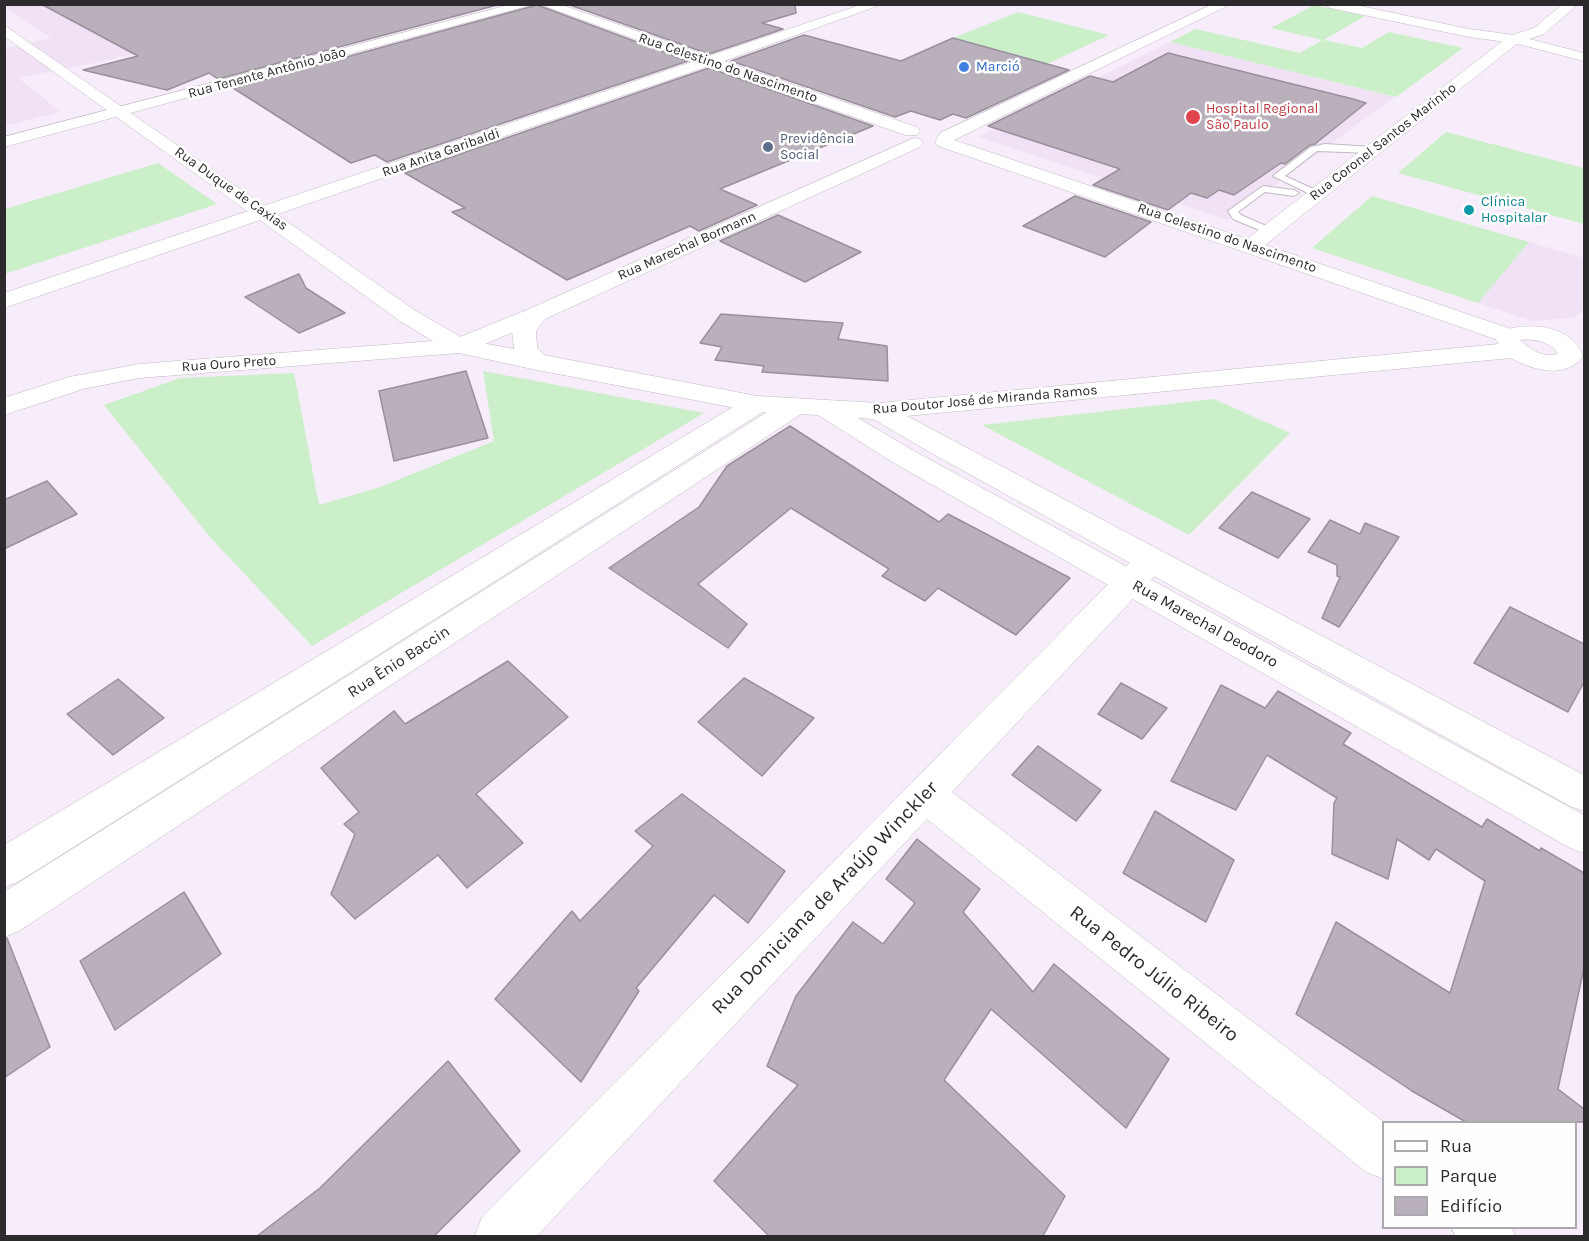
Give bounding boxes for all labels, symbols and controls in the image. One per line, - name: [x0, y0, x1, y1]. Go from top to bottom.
- street label: Rua Celestino do Nascimento: [636, 29, 820, 107]
- street label: Rua Tenente Antônio João: [186, 44, 348, 102]
- place label: Marció: [976, 59, 1020, 75]
- marker: Marció: [957, 60, 971, 74]
- street label: Rua Coronel Santos Marinho: [1306, 80, 1460, 204]
- place label: Hospital Regional São Paulo: [1206, 101, 1319, 134]
- marker: Hospital Regional São Paulo: [1184, 108, 1202, 126]
- street label: Rua Anita Garibaldi: [380, 125, 502, 181]
- place label: Previdência Social: [780, 131, 854, 164]
- marker: Previdência Social: [761, 140, 775, 154]
- street label: Rua Duque de Caxias: [171, 144, 291, 234]
- place label: Clínica Hospitalar: [1481, 194, 1547, 226]
- street label: Rua Celestino do Nascimento: [1135, 199, 1319, 277]
- marker: Clínica Hospitalar: [1462, 203, 1476, 217]
- street label: Rua Marechal Bormann: [615, 208, 759, 284]
- street label: Rua Ouro Preto: [181, 352, 277, 376]
- street label: Rua Doutor José de Miranda Ramos: [872, 382, 1098, 418]
- street label: Rua Marechal Deodoro: [1129, 576, 1281, 672]
- street label: Rua Ênio Baccin: [344, 622, 454, 702]
- street label: Rua Domiciana de Araújo Winckler: [707, 776, 943, 1020]
- street label: Rua Pedro Júlio Ribeiro: [1065, 900, 1243, 1048]
- legend: [1382, 1121, 1577, 1229]
- text: Rua: [1440, 1135, 1472, 1157]
- text: Parque: [1440, 1165, 1497, 1187]
- text: Edifício: [1440, 1195, 1502, 1217]

